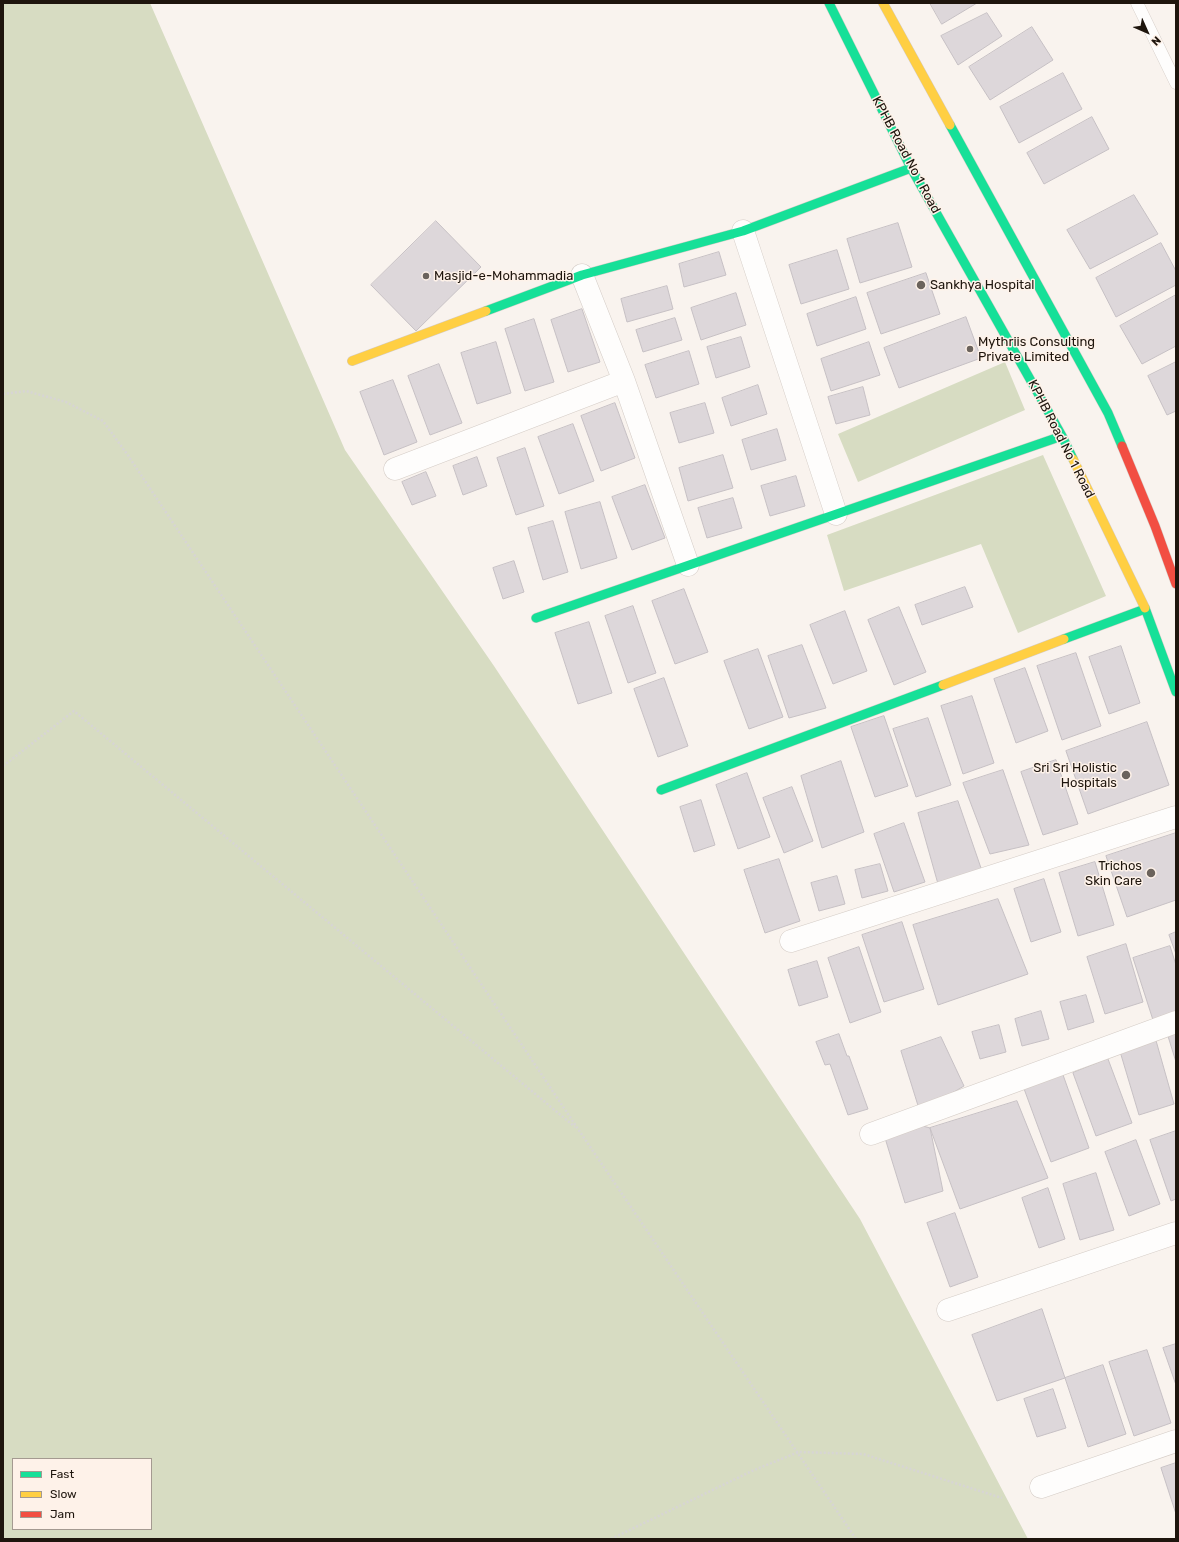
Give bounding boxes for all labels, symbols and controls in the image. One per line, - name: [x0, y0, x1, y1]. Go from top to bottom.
- north arrow: [1127, 12, 1167, 52]
- text: N: [1148, 33, 1163, 48]
- street label: KPHB Road No 1 Road: [868, 94, 944, 216]
- place label: Masjid-e-Mohammadia: [434, 268, 573, 284]
- marker: Masjid-e-Mohammadia: [421, 271, 431, 281]
- place label: Sankhya Hospital: [930, 277, 1035, 293]
- marker: Sankhya Hospital: [915, 279, 927, 291]
- place label: Mythriis Consulting Private Limited: [978, 334, 1095, 365]
- marker: Mythriis Consulting Private Limited: [965, 344, 975, 354]
- street label: KPHB Road No 1 Road: [1024, 377, 1098, 501]
- place label: Sri Sri Holistic Hospitals: [1033, 760, 1117, 791]
- marker: Sri Sri Holistic Hospitals: [1120, 769, 1132, 781]
- place label: Trichos Skin Care: [1085, 858, 1142, 889]
- marker: Trichos Skin Care: [1145, 867, 1157, 879]
- legend: [12, 1458, 152, 1530]
- text: Fast: [50, 1467, 74, 1481]
- text: Slow: [50, 1487, 77, 1501]
- text: Jam: [50, 1507, 75, 1521]

